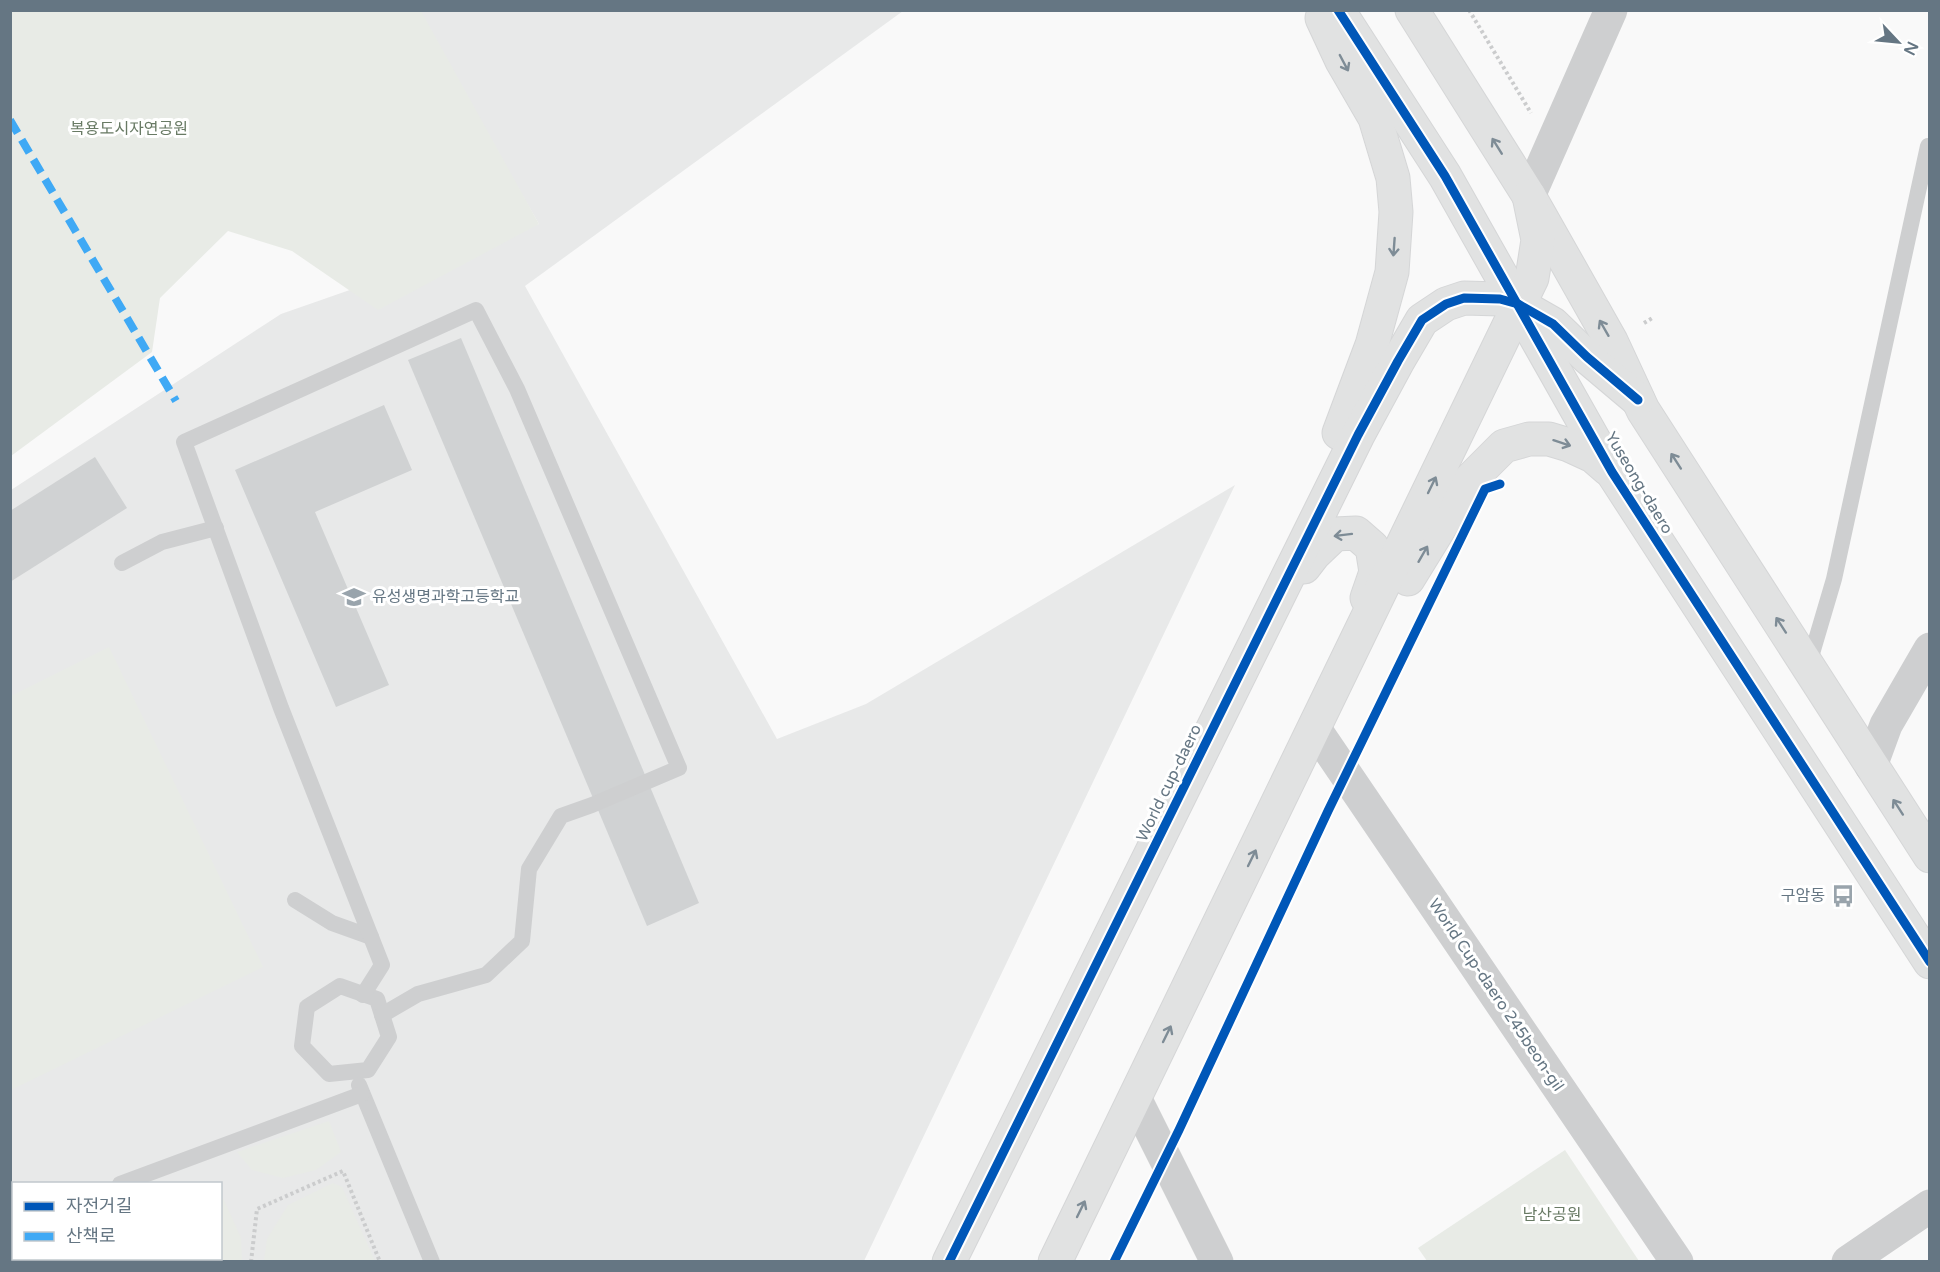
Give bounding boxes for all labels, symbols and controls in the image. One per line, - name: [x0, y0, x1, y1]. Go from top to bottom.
- north arrow: [1868, 12, 1928, 72]
- text: N: [1899, 38, 1922, 58]
- one-way arrow: [1339, 54, 1350, 72]
- park label: 복용도시자연공원: [70, 119, 188, 139]
- one-way arrow: [1491, 138, 1503, 155]
- one-way arrow: [1388, 237, 1399, 257]
- one-way arrow: [1598, 320, 1610, 337]
- street label: Yuseong-daero: [1601, 428, 1677, 538]
- one-way arrow: [1552, 438, 1571, 449]
- one-way arrow: [1669, 452, 1682, 469]
- one-way arrow: [1426, 477, 1438, 495]
- one-way arrow: [1334, 529, 1353, 540]
- one-way arrow: [1418, 546, 1430, 563]
- school or university icon: 유성생명과학고등학교: [341, 584, 367, 610]
- place label: 유성생명과학고등학교: [372, 587, 519, 607]
- one-way arrow: [1774, 617, 1786, 634]
- street label: World cup-daero: [1132, 721, 1206, 845]
- one-way arrow: [1891, 798, 1904, 815]
- one-way arrow: [1246, 850, 1258, 868]
- bus stop icon: 구암동: [1830, 883, 1856, 909]
- place label: 구암동: [1781, 886, 1825, 906]
- street label: World Cup-daero 245beon-gil: [1424, 895, 1568, 1095]
- one-way arrow: [1161, 1025, 1173, 1043]
- legend: [12, 1182, 222, 1260]
- text: 자전거길: [66, 1195, 132, 1217]
- one-way arrow: [1075, 1201, 1087, 1218]
- park label: 남산공원: [1523, 1205, 1581, 1225]
- text: 산책로: [66, 1225, 116, 1247]

